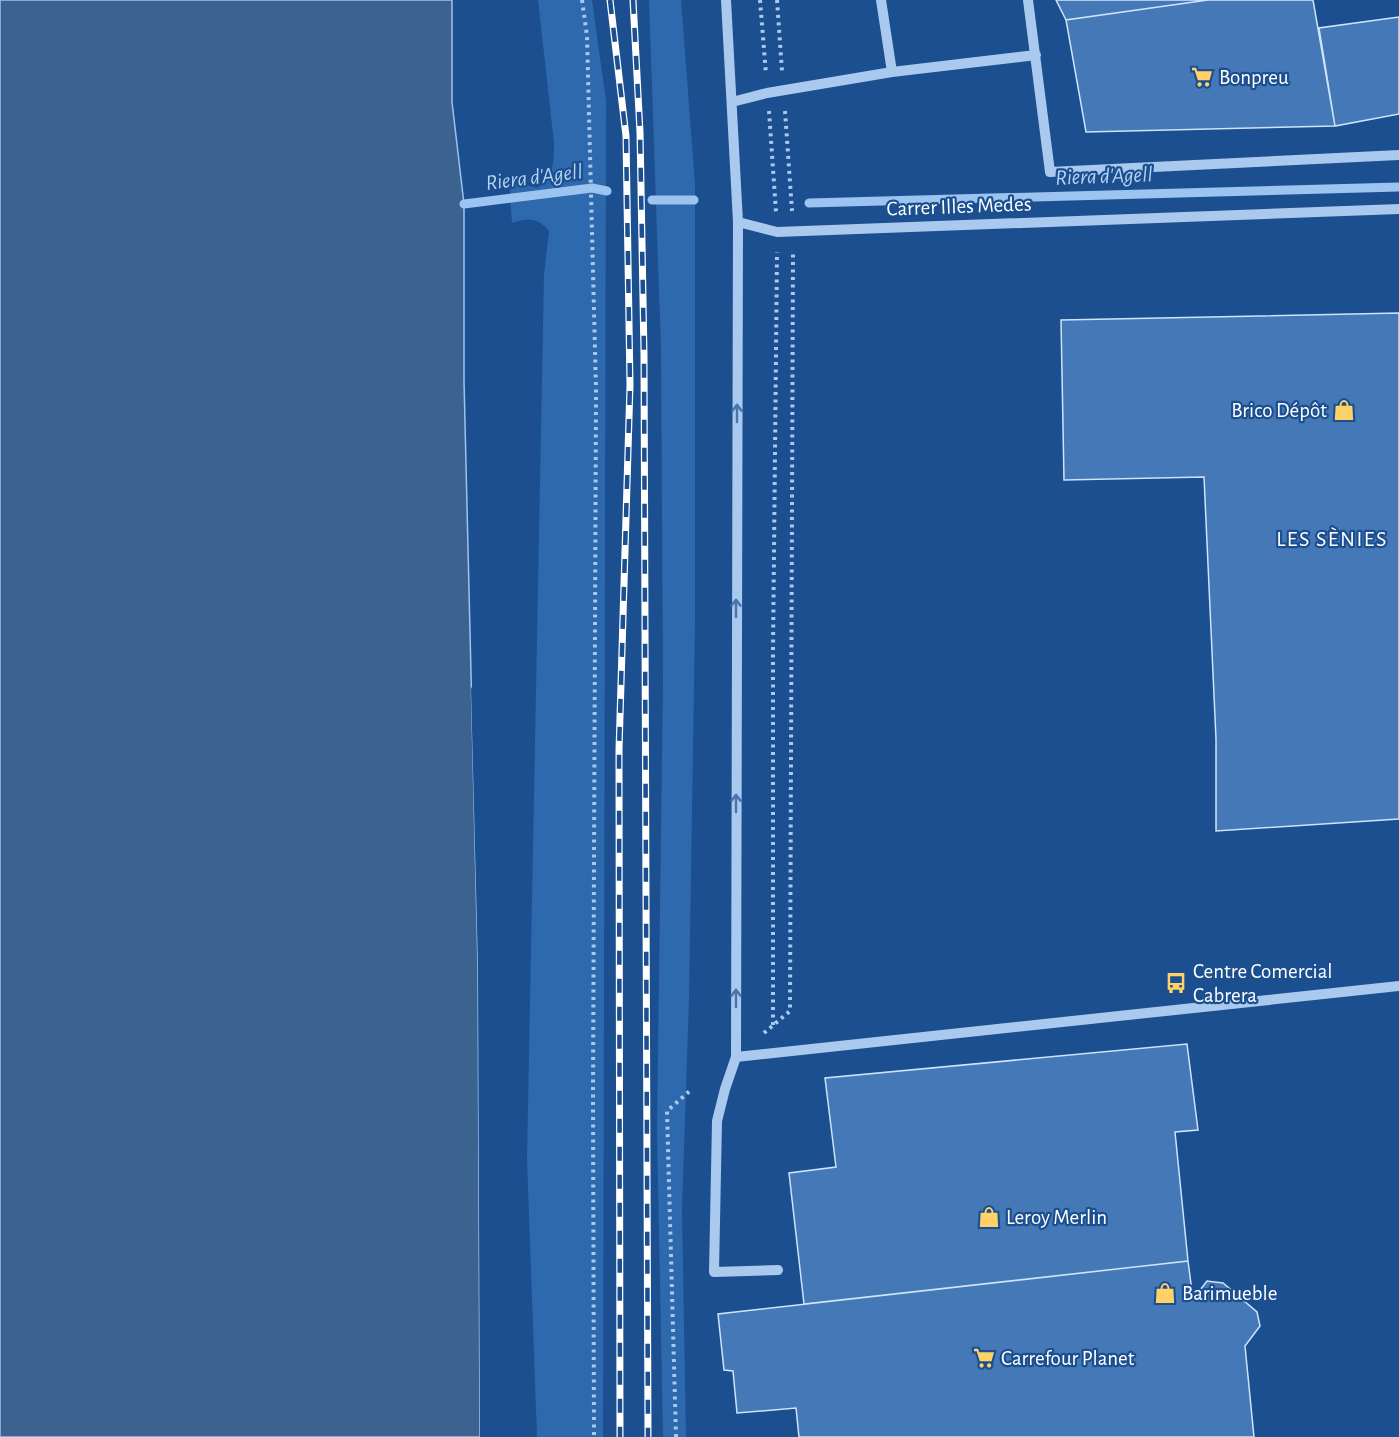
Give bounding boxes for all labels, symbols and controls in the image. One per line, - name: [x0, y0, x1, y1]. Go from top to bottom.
- supermarket icon: Bonpreu: [1190, 65, 1214, 89]
- place label: Bonpreu: [1219, 67, 1289, 88]
- water label: Riera d'Agell: [484, 160, 584, 194]
- water label: Riera d'Agell: [1055, 163, 1153, 189]
- street label: Carrer Illes Medes: [886, 193, 1032, 220]
- shop icon: Brico Dépôt: [1332, 398, 1356, 422]
- place label: Brico Dépôt: [1231, 400, 1327, 421]
- one-way arrow: [731, 404, 743, 424]
- district label: LES SÈNIES: [1276, 527, 1388, 550]
- one-way arrow: [730, 599, 742, 619]
- one-way arrow: [730, 794, 742, 814]
- place label: Centre Comercial Cabrera: [1193, 961, 1333, 1006]
- bus stop icon: Centre Comercial Cabrera: [1164, 971, 1188, 995]
- one-way arrow: [730, 989, 742, 1009]
- shop icon: Leroy Merlin: [977, 1205, 1001, 1229]
- place label: Leroy Merlin: [1006, 1207, 1107, 1228]
- shop icon: Barimueble: [1153, 1281, 1177, 1305]
- place label: Barimueble: [1182, 1283, 1277, 1304]
- supermarket icon: Carrefour Planet: [972, 1346, 996, 1370]
- place label: Carrefour Planet: [1001, 1348, 1135, 1369]

